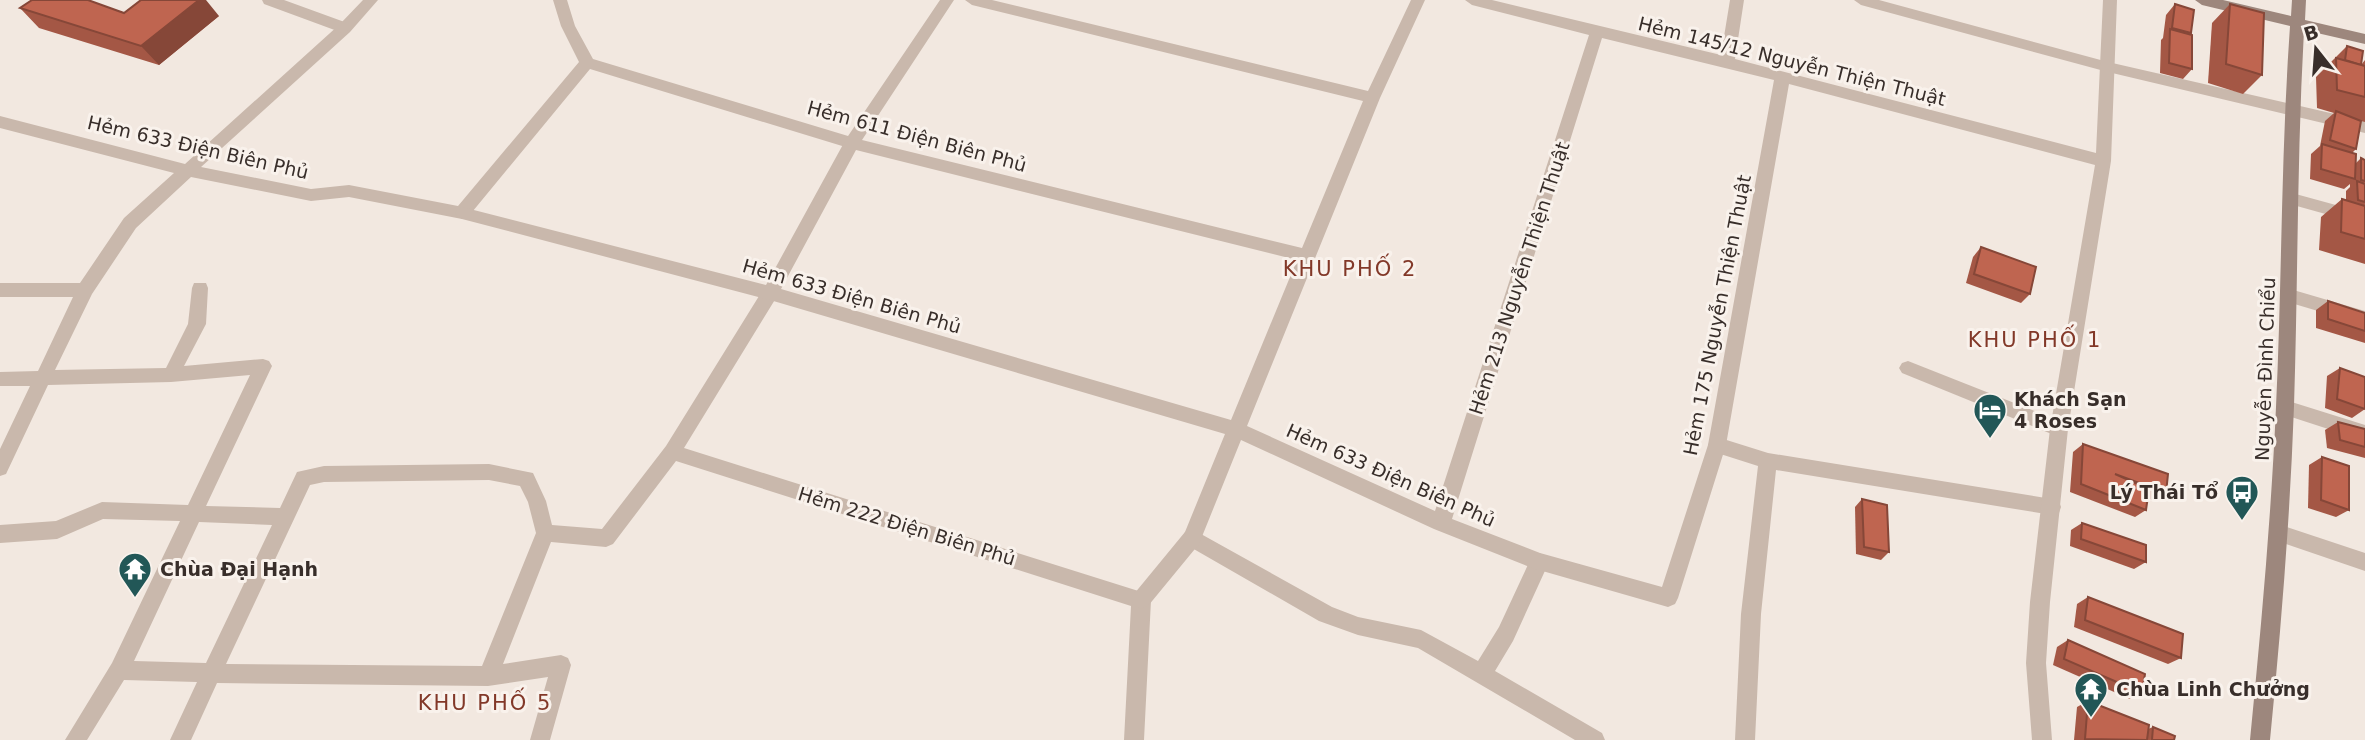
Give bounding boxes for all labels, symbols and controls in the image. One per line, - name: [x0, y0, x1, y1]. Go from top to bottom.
- street label: Hẻm 145/12 Nguyễn Thiện Thuật: [1636, 12, 1948, 110]
- north arrow: [2281, 14, 2351, 84]
- text: B: [2301, 20, 2321, 45]
- street label: Hẻm 611 Ðiện Biên Phủ: [805, 96, 1029, 176]
- street label: Hẻm 633 Ðiện Biên Phủ: [85, 111, 311, 183]
- street label: Hẻm 213 Nguyễn Thiện Thuật: [1464, 139, 1574, 417]
- street label: Hẻm 175 Nguyễn Thiện Thuật: [1679, 173, 1755, 457]
- district label: KHU PHỐ 2: [1283, 253, 1417, 281]
- street label: Hẻm 633 Ðiện Biên Phủ: [740, 254, 964, 338]
- street label: Nguyễn Đình Chiểu: [2251, 277, 2279, 461]
- district label: KHU PHỐ 1: [1968, 324, 2102, 352]
- place label: Khách Sạn 4 Roses: [2014, 388, 2127, 432]
- hotel icon: Khách Sạn 4 Roses: [1971, 391, 2009, 440]
- street label: Hẻm 633 Ðiện Biên Phủ: [1283, 419, 1499, 531]
- bus stop icon: Lý Thái Tổ: [2223, 473, 2261, 522]
- place label: Lý Thái Tổ: [2110, 481, 2219, 503]
- street label: Hẻm 222 Ðiện Biên Phủ: [796, 482, 1018, 570]
- temple icon: Chùa Đại Hạnh: [116, 550, 154, 599]
- place label: Chùa Đại Hạnh: [160, 558, 318, 580]
- temple icon: Chùa Linh Chưởng: [2072, 670, 2110, 719]
- place label: Chùa Linh Chưởng: [2116, 678, 2310, 700]
- district label: KHU PHỐ 5: [418, 687, 552, 715]

